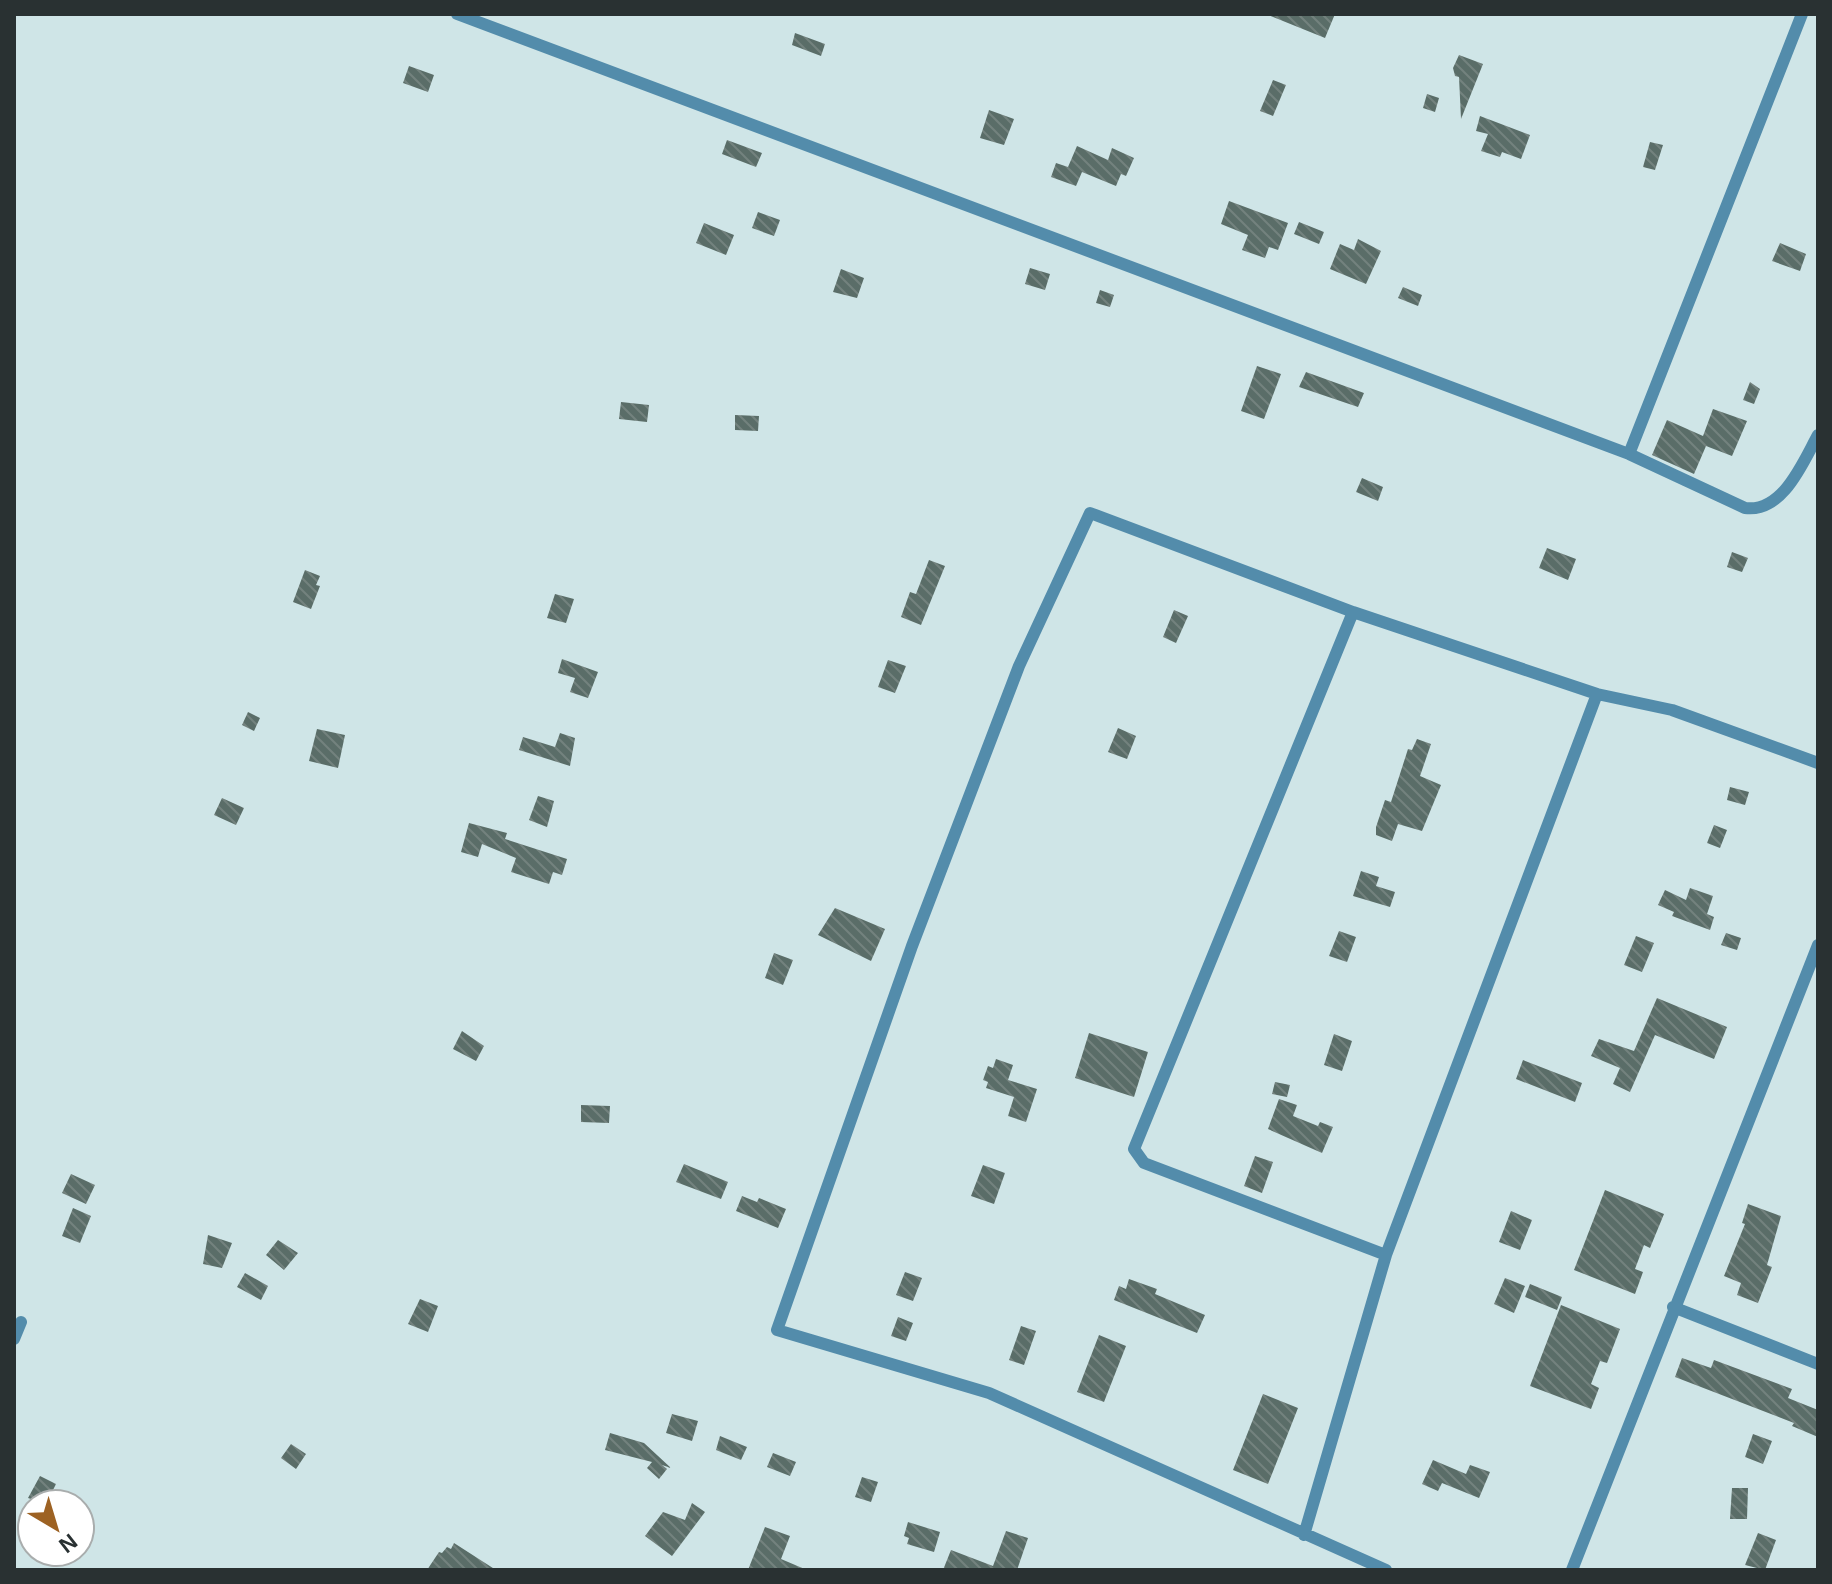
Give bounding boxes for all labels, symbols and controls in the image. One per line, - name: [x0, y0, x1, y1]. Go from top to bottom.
- north arrow: [16, 1488, 96, 1568]
- text: N: [54, 1529, 82, 1558]

